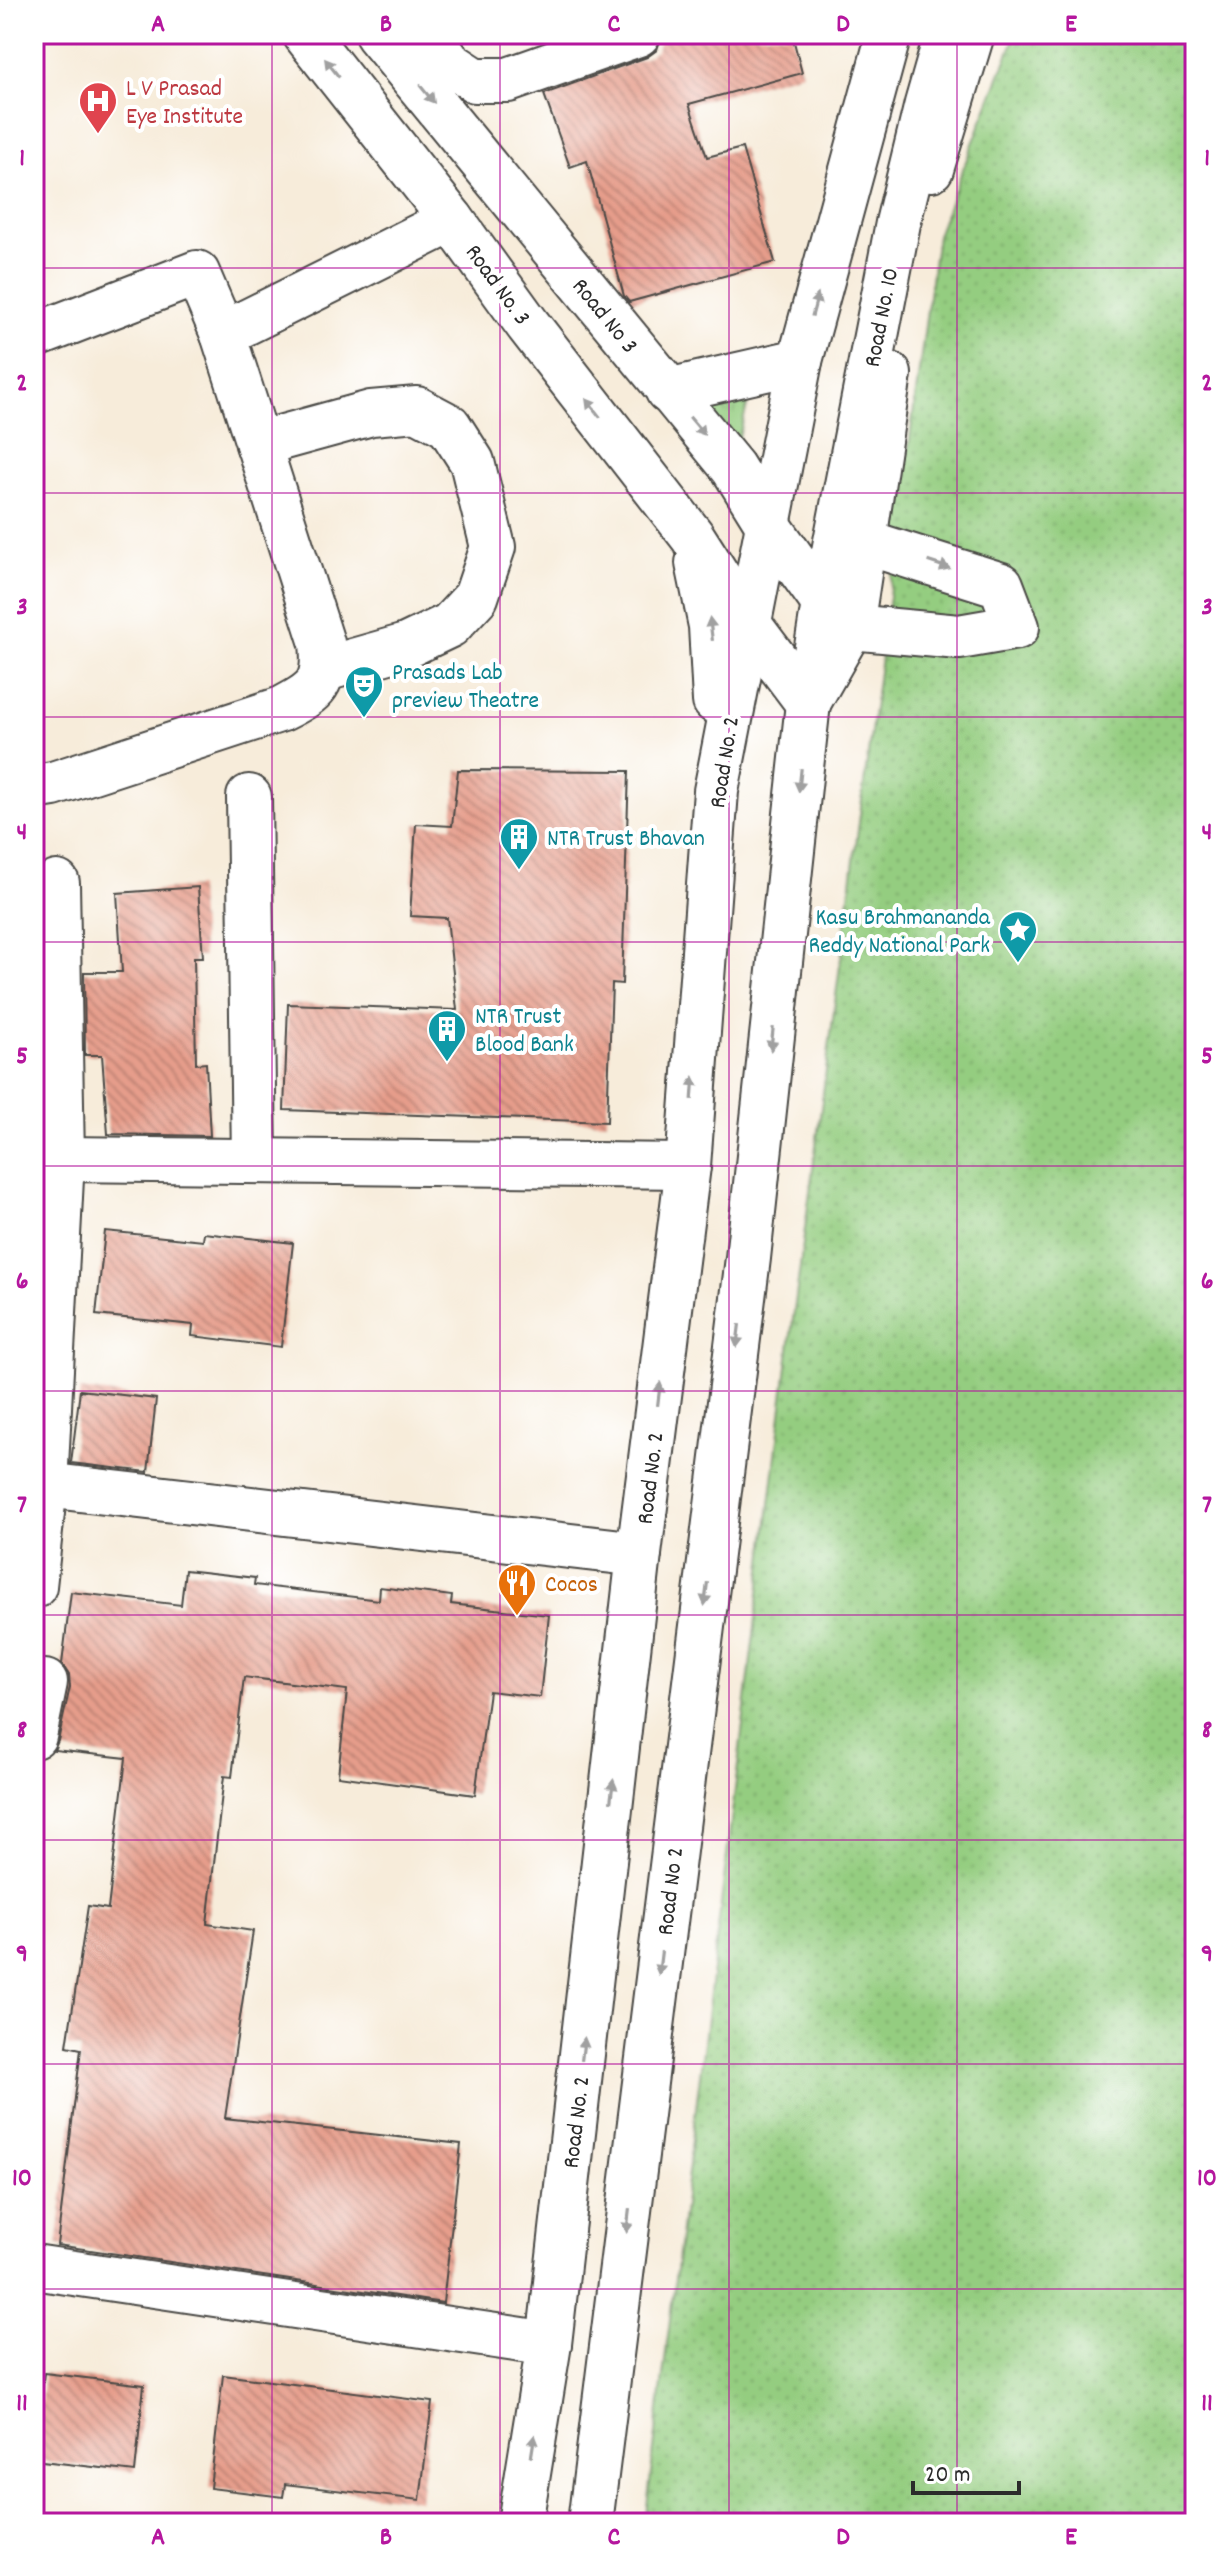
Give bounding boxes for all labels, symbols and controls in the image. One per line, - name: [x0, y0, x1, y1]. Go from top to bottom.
- text: A: [151, 7, 165, 44]
- text: B: [380, 7, 392, 44]
- text: C: [608, 7, 621, 44]
- text: D: [836, 7, 850, 44]
- text: E: [1065, 7, 1077, 44]
- one-way arrow: [325, 58, 341, 78]
- place label: L V Prasad Eye Institute: [126, 73, 243, 135]
- hospital icon: L V Prasad Eye Institute: [77, 80, 119, 135]
- one-way arrow: [418, 84, 435, 105]
- text: 1: [19, 141, 25, 178]
- text: 1: [1204, 141, 1210, 178]
- street label: Road No. 3: [455, 238, 538, 333]
- street label: Road No. 10: [857, 265, 909, 370]
- street label: Road No 3: [562, 272, 645, 362]
- one-way arrow: [810, 292, 822, 317]
- text: 2: [16, 366, 28, 403]
- text: 2: [1201, 366, 1213, 403]
- one-way arrow: [585, 398, 601, 418]
- one-way arrow: [688, 416, 705, 436]
- one-way arrow: [928, 559, 952, 572]
- text: 3: [16, 590, 28, 627]
- text: 3: [1201, 590, 1213, 627]
- one-way arrow: [704, 617, 717, 642]
- place label: Prasads Lab preview Theatre: [392, 657, 539, 719]
- theatre icon: Prasads Lab preview Theatre: [343, 664, 385, 719]
- street label: Road No. 2: [702, 714, 750, 811]
- one-way arrow: [793, 768, 806, 793]
- text: 4: [17, 815, 27, 852]
- text: 4: [1202, 815, 1212, 852]
- building icon: NTR Trust Bhavan: [498, 816, 540, 871]
- place label: NTR Trust Bhavan: [547, 823, 705, 857]
- place label: Kasu Brahmananda Reddy National Park: [809, 902, 991, 964]
- place icon: Kasu Brahmananda Reddy National Park: [997, 909, 1039, 964]
- place label: NTR Trust Blood Bank: [475, 1001, 574, 1063]
- building icon: NTR Trust Blood Bank: [426, 1008, 468, 1063]
- one-way arrow: [765, 1027, 778, 1052]
- text: 5: [16, 1039, 28, 1076]
- text: 5: [1201, 1039, 1213, 1076]
- one-way arrow: [687, 1075, 700, 1100]
- text: 6: [16, 1264, 28, 1301]
- text: 6: [1201, 1264, 1213, 1301]
- one-way arrow: [732, 1323, 745, 1348]
- one-way arrow: [653, 1381, 666, 1406]
- street label: Road No. 2: [629, 1430, 675, 1527]
- text: 7: [17, 1488, 27, 1525]
- text: 7: [1202, 1488, 1212, 1525]
- restaurant icon: Cocos: [496, 1562, 538, 1617]
- place label: Cocos: [545, 1569, 598, 1603]
- one-way arrow: [699, 1581, 712, 1606]
- text: 8: [17, 1713, 27, 1750]
- text: 8: [1202, 1713, 1212, 1750]
- one-way arrow: [606, 1778, 619, 1803]
- street label: Road No 2: [650, 1845, 694, 1938]
- text: 9: [16, 1937, 28, 1974]
- text: 9: [1201, 1937, 1213, 1974]
- one-way arrow: [653, 1951, 666, 1976]
- one-way arrow: [576, 2036, 589, 2061]
- street label: Road No. 2: [555, 2074, 601, 2171]
- text: 10: [12, 2161, 32, 2198]
- text: 10: [1197, 2161, 1217, 2198]
- one-way arrow: [621, 2209, 634, 2234]
- text: 11: [16, 2386, 28, 2423]
- text: 11: [1201, 2386, 1213, 2423]
- one-way arrow: [527, 2433, 539, 2458]
- scale bar: [913, 2445, 1019, 2495]
- text: 20 m: [925, 2459, 971, 2493]
- text: A: [151, 2520, 165, 2557]
- text: B: [380, 2520, 392, 2557]
- text: C: [608, 2520, 621, 2557]
- text: D: [836, 2520, 850, 2557]
- text: E: [1065, 2520, 1077, 2557]

